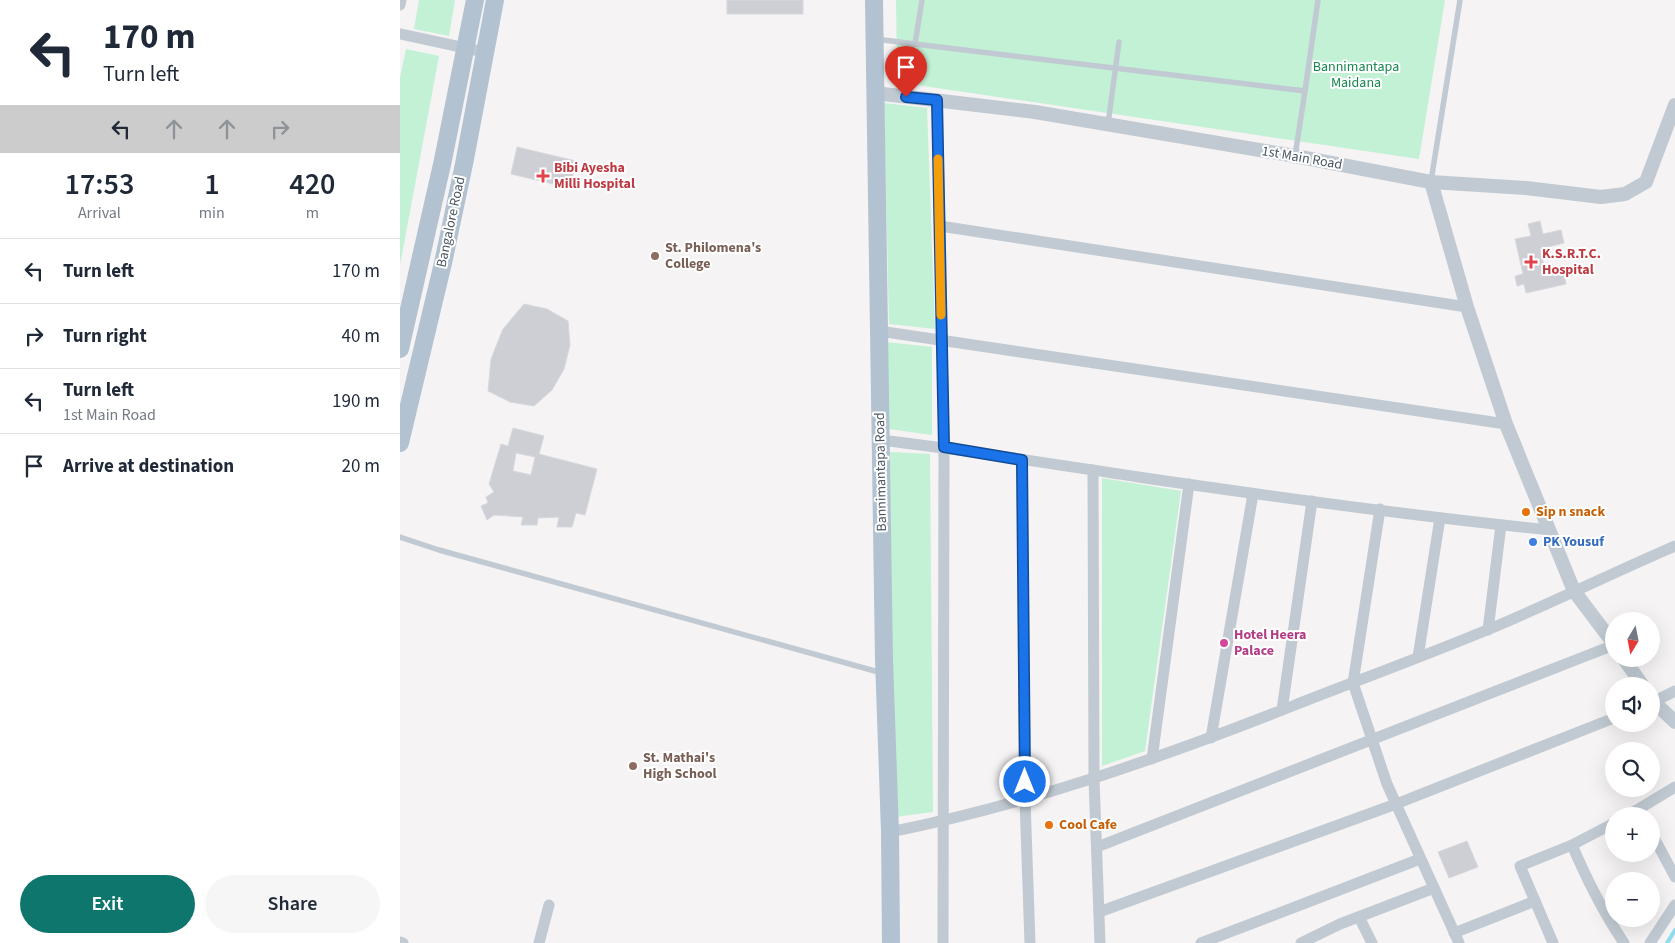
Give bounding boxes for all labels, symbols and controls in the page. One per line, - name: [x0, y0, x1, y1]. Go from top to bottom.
- text: 170 m: [103, 12, 195, 62]
- icon: left: [20, 20, 85, 85]
- pin: [885, 46, 927, 97]
- icon: arrive: [892, 53, 920, 81]
- park label: Bannimantapa Maidana: [1313, 57, 1399, 93]
- text: Turn left: [103, 58, 179, 90]
- icon: left: [107, 115, 135, 143]
- icon: ahead: [160, 115, 188, 143]
- icon: ahead: [213, 115, 241, 143]
- icon: right: [266, 115, 294, 143]
- street label: 1st Main Road: [1260, 141, 1344, 175]
- place label: Bibi Ayesha Milli Hospital: [554, 158, 635, 194]
- text: 17:53: [65, 163, 134, 206]
- text: 1: [204, 163, 220, 206]
- text: 420: [289, 163, 335, 206]
- marker: Bibi Ayesha Milli Hospital: [536, 169, 550, 183]
- street label: Bangalore Road: [432, 175, 470, 269]
- text: Arrival: [78, 202, 121, 224]
- text: min: [199, 202, 225, 224]
- text: m: [306, 202, 319, 224]
- place label: St. Philomena's College: [665, 238, 761, 274]
- place label: K.S.R.T.C. Hospital: [1542, 244, 1601, 280]
- marker: St. Philomena's College: [649, 250, 661, 262]
- marker: K.S.R.T.C. Hospital: [1524, 255, 1538, 269]
- icon: left: [20, 257, 48, 285]
- text: Turn left: [63, 258, 134, 285]
- text: 170 m: [332, 258, 380, 285]
- icon: right: [20, 322, 48, 350]
- text: Turn right: [63, 323, 147, 350]
- text: 40 m: [342, 323, 380, 350]
- text: Turn left: [63, 377, 134, 404]
- icon: left: [20, 387, 48, 415]
- text: 190 m: [332, 388, 380, 415]
- text: 1st Main Road: [63, 404, 156, 426]
- street label: Bannimantapa Road: [870, 412, 892, 532]
- icon: arrive: [20, 452, 48, 480]
- text: Arrive at destination: [63, 453, 234, 480]
- text: 20 m: [342, 453, 380, 480]
- place label: Sip n snack: [1536, 502, 1605, 522]
- marker: Sip n snack: [1520, 506, 1532, 518]
- place label: PK Yousuf: [1543, 532, 1605, 552]
- marker: PK Yousuf: [1527, 536, 1539, 548]
- north arrow: [1605, 612, 1660, 668]
- map controls: [1605, 612, 1660, 927]
- place label: Hotel Heera Palace: [1234, 625, 1307, 661]
- marker: Hotel Heera Palace: [1218, 637, 1230, 649]
- button: sound: [1605, 677, 1660, 732]
- button: search: [1605, 742, 1660, 797]
- place label: St. Mathai's High School: [643, 748, 716, 784]
- position arrow: [998, 755, 1050, 807]
- marker: St. Mathai's High School: [627, 760, 639, 772]
- button: +: [1605, 807, 1660, 862]
- place label: Cool Cafe: [1059, 815, 1117, 835]
- marker: Cool Cafe: [1043, 819, 1055, 831]
- button: −: [1605, 872, 1660, 927]
- button: Exit: [20, 875, 195, 933]
- button: Share: [205, 875, 380, 933]

